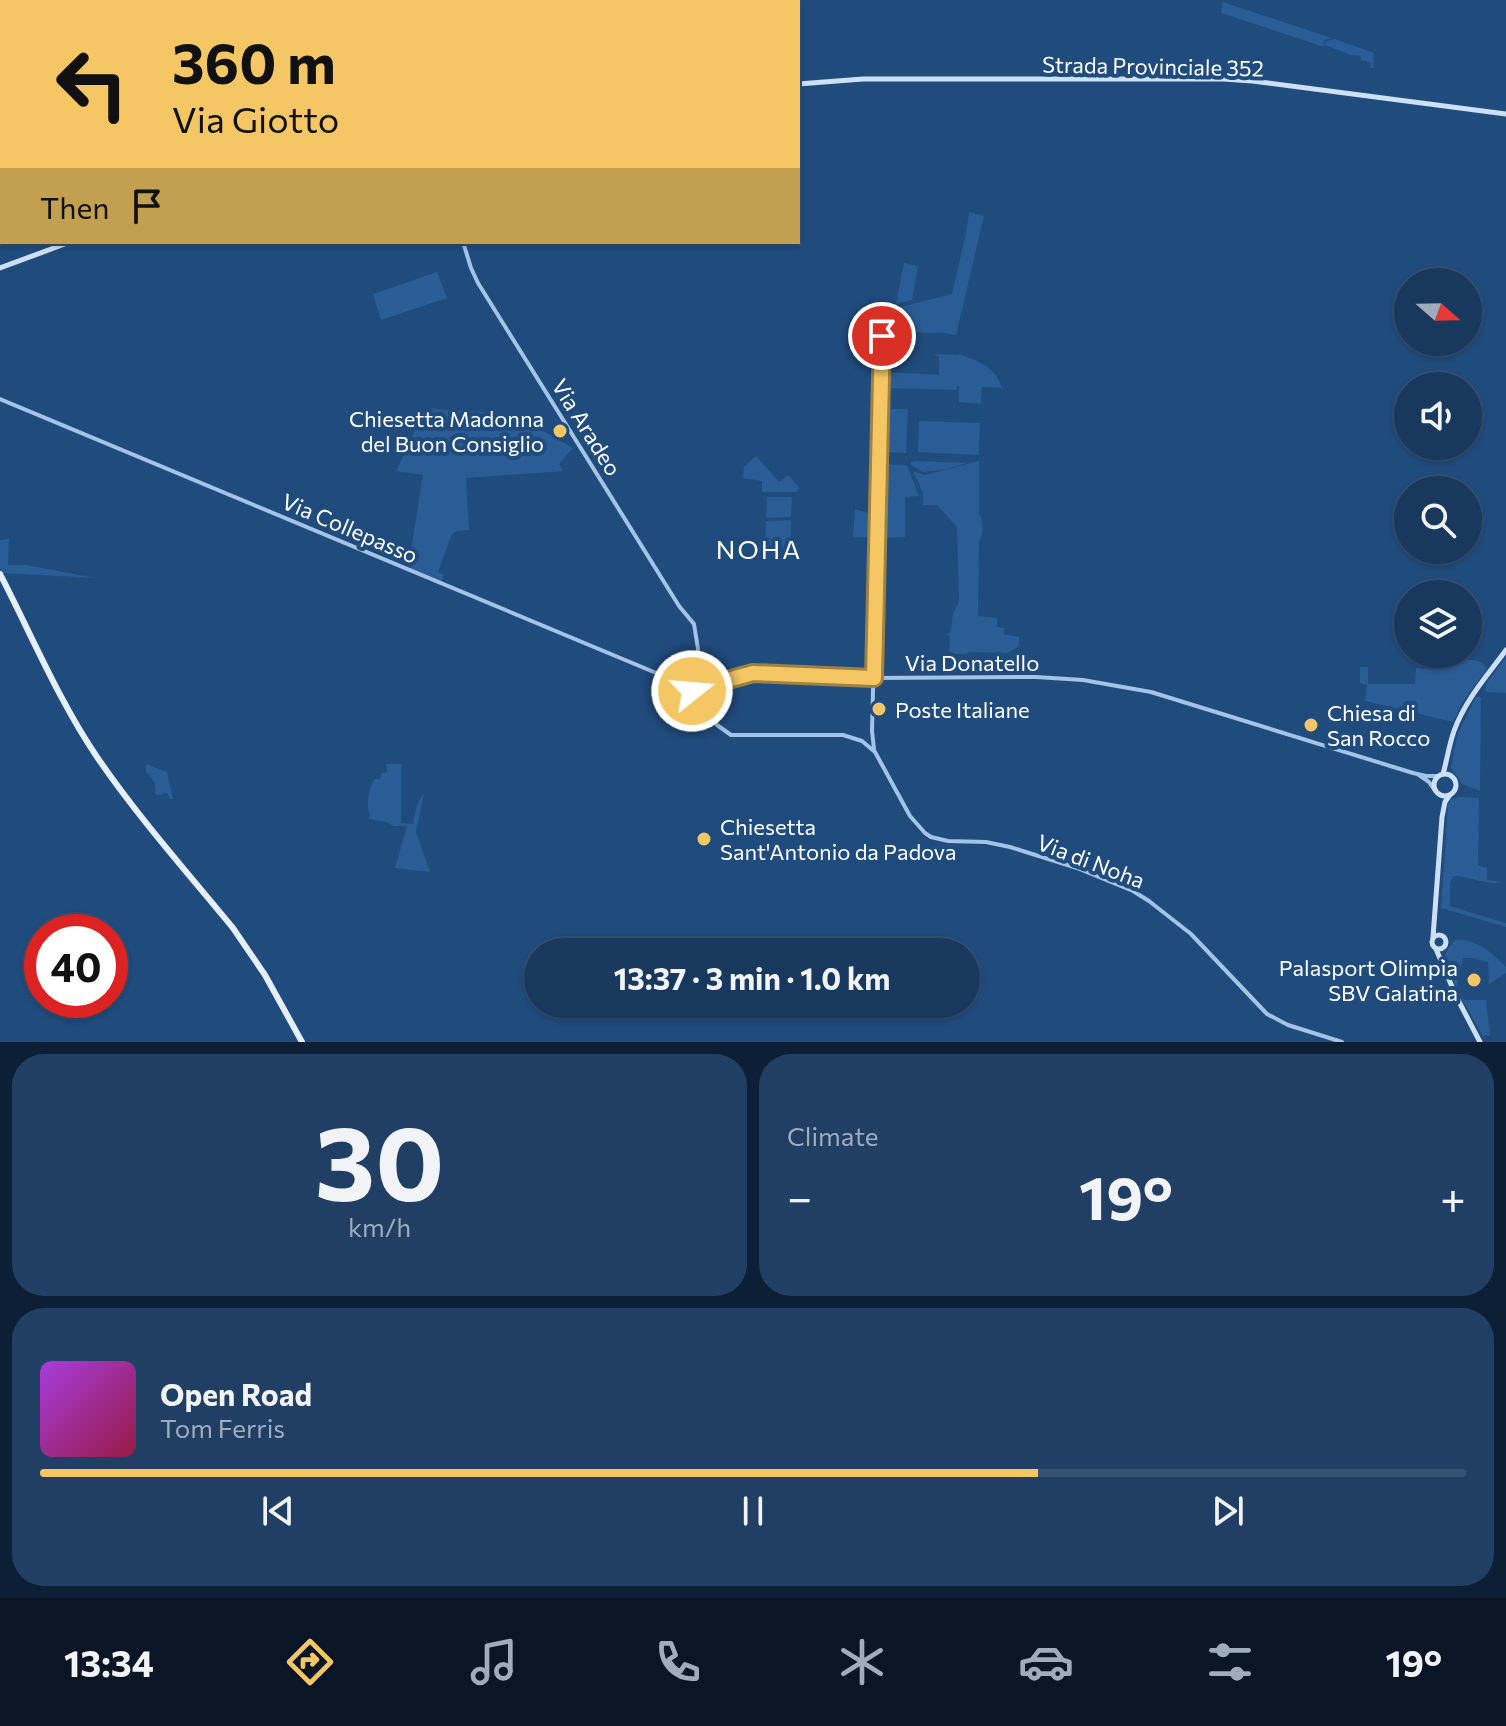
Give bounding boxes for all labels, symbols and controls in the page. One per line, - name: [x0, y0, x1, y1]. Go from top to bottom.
- text: 360 m: [172, 27, 336, 96]
- icon: left: [40, 32, 144, 136]
- street label: Strada Provinciale 352: [1042, 51, 1264, 81]
- text: Via Giotto: [172, 96, 339, 140]
- icon: arrive: [125, 184, 169, 228]
- text: Then: [40, 188, 109, 225]
- north arrow: [1394, 268, 1482, 356]
- map controls: [1394, 268, 1482, 668]
- pin: [848, 302, 916, 370]
- icon: arrive: [860, 314, 904, 358]
- button: sound: [1394, 372, 1482, 460]
- street label: Via Aradeo: [547, 374, 627, 480]
- place label: Chiesetta Madonna del Buon Consiglio: [349, 405, 544, 457]
- marker: Chiesetta Madonna del Buon Consiglio: [551, 422, 569, 440]
- button: search: [1394, 476, 1482, 564]
- street label: Via Collepasso: [278, 487, 422, 569]
- district label: NOHA: [716, 533, 802, 564]
- button: layers: [1394, 580, 1482, 668]
- position arrow: [650, 649, 734, 733]
- street label: Via Donatello: [905, 649, 1039, 676]
- place label: Poste Italiane: [895, 696, 1030, 723]
- place label: Chiesa di San Rocco: [1327, 699, 1430, 751]
- marker: Poste Italiane: [870, 700, 888, 718]
- marker: Chiesa di San Rocco: [1302, 716, 1320, 734]
- place label: Chiesetta Sant'Antonio da Padova: [720, 813, 956, 865]
- street label: Via di Noha: [1033, 828, 1149, 894]
- marker: Chiesetta Sant'Antonio da Padova: [695, 830, 713, 848]
- speed limit sign: 40: [24, 914, 128, 1018]
- place label: Palasport Olimpia SBV Galatina: [1279, 954, 1458, 1006]
- text: 13:37 · 3 min · 1.0 km: [614, 959, 890, 996]
- marker: Palasport Olimpia SBV Galatina: [1465, 971, 1483, 989]
- text: 30: [315, 1095, 444, 1222]
- text: Climate: [787, 1120, 879, 1151]
- text: 19°: [1079, 1159, 1173, 1232]
- text: −: [787, 1169, 812, 1223]
- text: +: [1440, 1169, 1466, 1223]
- text: km/h: [348, 1211, 411, 1242]
- text: Open Road: [160, 1375, 312, 1412]
- text: Tom Ferris: [160, 1412, 285, 1443]
- icon: previous: [256, 1489, 300, 1533]
- icon: pause: [731, 1489, 775, 1533]
- icon: next: [1206, 1489, 1250, 1533]
- icon: directions: [282, 1634, 338, 1690]
- icon: music: [466, 1634, 522, 1690]
- icon: phone: [650, 1634, 706, 1690]
- icon: climate: [834, 1634, 890, 1690]
- icon: car: [1018, 1634, 1074, 1690]
- icon: filters: [1202, 1634, 1258, 1690]
- text: 13:34: [64, 1640, 154, 1684]
- text: 19°: [1385, 1640, 1442, 1684]

